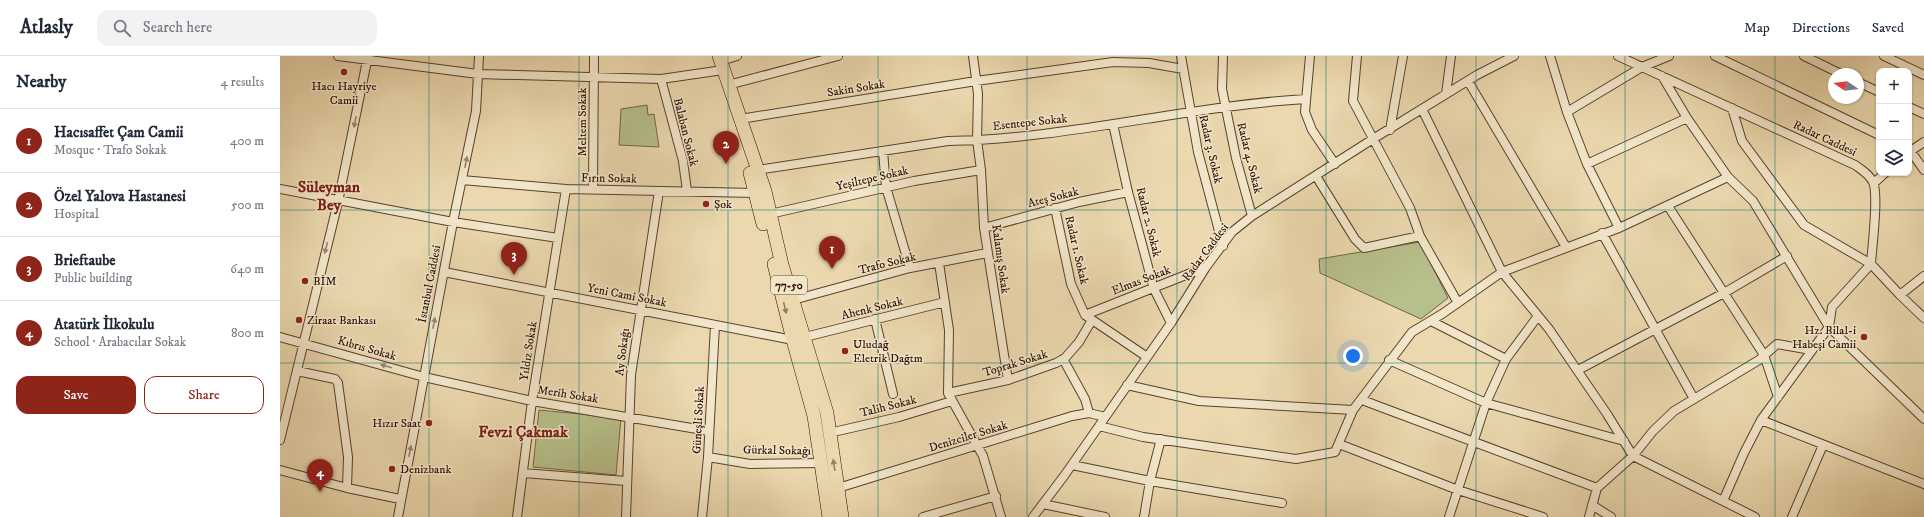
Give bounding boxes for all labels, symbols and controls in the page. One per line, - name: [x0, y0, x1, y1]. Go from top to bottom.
- search box: [97, 10, 377, 46]
- text: Atlasly: [20, 16, 73, 39]
- icon: search: [111, 17, 133, 39]
- text: Search here: [143, 18, 212, 37]
- text: Map: [1744, 19, 1770, 37]
- text: Directions: [1792, 19, 1850, 37]
- text: Saved: [1872, 19, 1904, 37]
- marker: Hacı Hayriye Camii: [339, 67, 349, 77]
- north arrow: [1828, 68, 1864, 104]
- map controls: [1876, 68, 1912, 176]
- button: +: [1876, 68, 1912, 104]
- text: Nearby: [16, 71, 66, 93]
- text: 4 results: [221, 74, 264, 90]
- street label: Sakin Sokak: [826, 77, 886, 100]
- place label: Hacı Hayriye Camii: [311, 79, 377, 108]
- street label: Meltem Sokak: [575, 88, 590, 156]
- street label: Balaban Sokak: [670, 96, 701, 168]
- button: −: [1876, 104, 1912, 140]
- street label: Esentepe Sokak: [992, 111, 1068, 134]
- street label: Radar 3. Sokak: [1195, 113, 1226, 185]
- one-way arrow: [351, 115, 357, 128]
- street label: Radar Caddesi: [1791, 117, 1859, 160]
- street label: Radar 4. Sokak: [1233, 121, 1266, 195]
- text: Hacısaffet Çam Camii: [54, 123, 183, 142]
- pin: 2: [713, 131, 739, 164]
- text: 1: [27, 133, 31, 149]
- text: 400 m: [230, 133, 264, 149]
- button: layers: [1876, 140, 1912, 176]
- text: Mosque · Trafo Sokak: [54, 142, 167, 158]
- one-way arrow: [463, 156, 469, 168]
- street label: Yeşiltepe Sokak: [834, 163, 910, 194]
- street label: Fırın Sokak: [581, 171, 637, 186]
- district label: Süleyman Bey: [298, 177, 361, 215]
- street label: Ateş Sokak: [1026, 184, 1080, 211]
- street label: Radar 2. Sokak: [1133, 185, 1164, 259]
- text: Özel Yalova Hastanesi: [54, 187, 186, 206]
- text: 2: [26, 197, 32, 213]
- text: 500 m: [231, 197, 264, 213]
- place label: Şok: [714, 197, 732, 212]
- marker: Şok: [701, 199, 711, 209]
- text: Hospital: [54, 206, 99, 222]
- street label: Radar 1. Sokak: [1061, 214, 1092, 286]
- street label: Radar Caddesi: [1179, 221, 1232, 284]
- street label: Kalamış Sokak: [988, 223, 1013, 295]
- pin: 1: [819, 236, 845, 269]
- one-way arrow: [323, 242, 329, 255]
- pin: 3: [501, 242, 527, 275]
- street label: İstanbul Caddesi: [415, 244, 444, 324]
- street label: Trafo Sokak: [857, 249, 917, 278]
- text: Brieftaube: [54, 251, 116, 270]
- text: 3: [27, 261, 31, 277]
- text: 640 m: [230, 261, 264, 277]
- street label: Elmas Sokak: [1110, 262, 1173, 299]
- text: Public building: [54, 270, 132, 286]
- place label: BİM: [313, 274, 337, 289]
- marker: BİM: [300, 276, 310, 286]
- road number: 77-50: [771, 276, 807, 294]
- street label: Yeni Cami Sokak: [586, 280, 668, 311]
- street label: Ahenk Sokak: [840, 294, 904, 323]
- one-way arrow: [782, 302, 788, 314]
- place label: Ziraat Bankası: [307, 313, 376, 328]
- text: Atatürk İlkokulu: [54, 315, 154, 334]
- marker: Ziraat Bankası: [294, 315, 304, 325]
- one-way arrow: [431, 317, 437, 330]
- street label: Yıldız Sokak: [516, 320, 541, 382]
- place label: Hz. Bilal-i Habeşi Camii: [1792, 323, 1856, 352]
- text: 4: [25, 325, 33, 341]
- text: 800 m: [231, 325, 264, 341]
- street label: Ay Sokağı: [612, 327, 633, 377]
- marker: Hz. Bilal-i Habeşi Camii: [1859, 332, 1869, 342]
- street label: Kıbrıs Sokak: [336, 333, 398, 364]
- text: School · Arabacılar Sokak: [54, 334, 186, 350]
- place label: Uludağ Eletrik Dağtm: [853, 337, 923, 366]
- marker: Uludağ Eletrik Dağtm: [840, 346, 850, 356]
- your location: [1343, 346, 1363, 366]
- street label: Toprak Sokak: [981, 347, 1049, 380]
- one-way arrow: [380, 363, 392, 369]
- button: Save: [16, 376, 136, 414]
- button: Share: [144, 376, 264, 414]
- street label: Merih Sokak: [536, 382, 599, 407]
- street label: Güneşli Sokak: [689, 386, 708, 454]
- street label: Talih Sokak: [858, 392, 918, 421]
- place label: Hızır Saat: [372, 416, 421, 431]
- street label: Denizciler Sokak: [927, 417, 1009, 456]
- marker: Hızır Saat: [424, 418, 434, 428]
- district label: Fevzi Çakmak: [478, 422, 569, 442]
- street label: Gürkal Sokağı: [743, 442, 811, 459]
- one-way arrow: [407, 445, 413, 457]
- one-way arrow: [831, 458, 837, 471]
- pin: 4: [307, 459, 333, 492]
- place label: Denizbank: [400, 462, 451, 477]
- marker: Denizbank: [387, 464, 397, 474]

